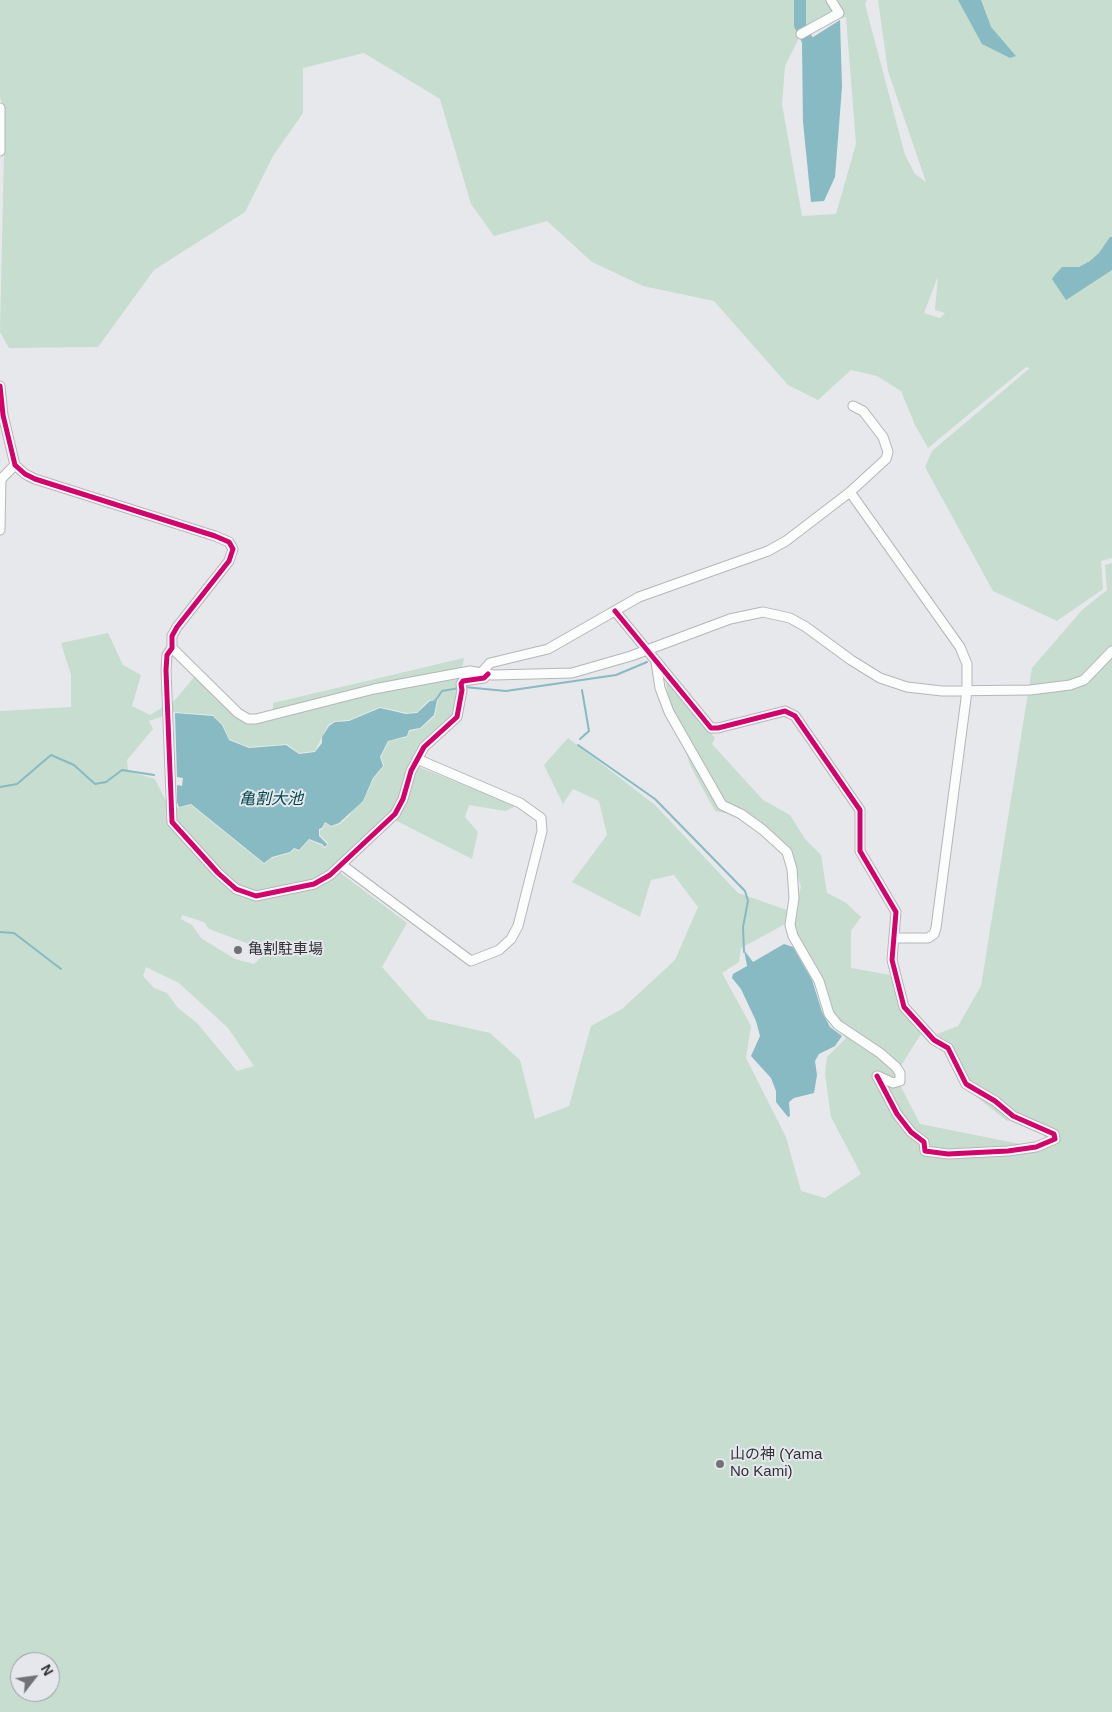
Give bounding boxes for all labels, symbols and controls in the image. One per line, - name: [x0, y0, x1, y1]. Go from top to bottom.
- water label: 亀割大池: [239, 790, 303, 810]
- place label: 亀割駐車場: [248, 941, 323, 959]
- marker: 亀割駐車場: [232, 944, 244, 956]
- place label: 山の神 (Yama No Kami): [730, 1446, 822, 1481]
- marker: 山の神 (Yama No Kami): [714, 1458, 726, 1470]
- north arrow: [10, 1652, 60, 1702]
- text: N: [38, 1662, 57, 1678]

